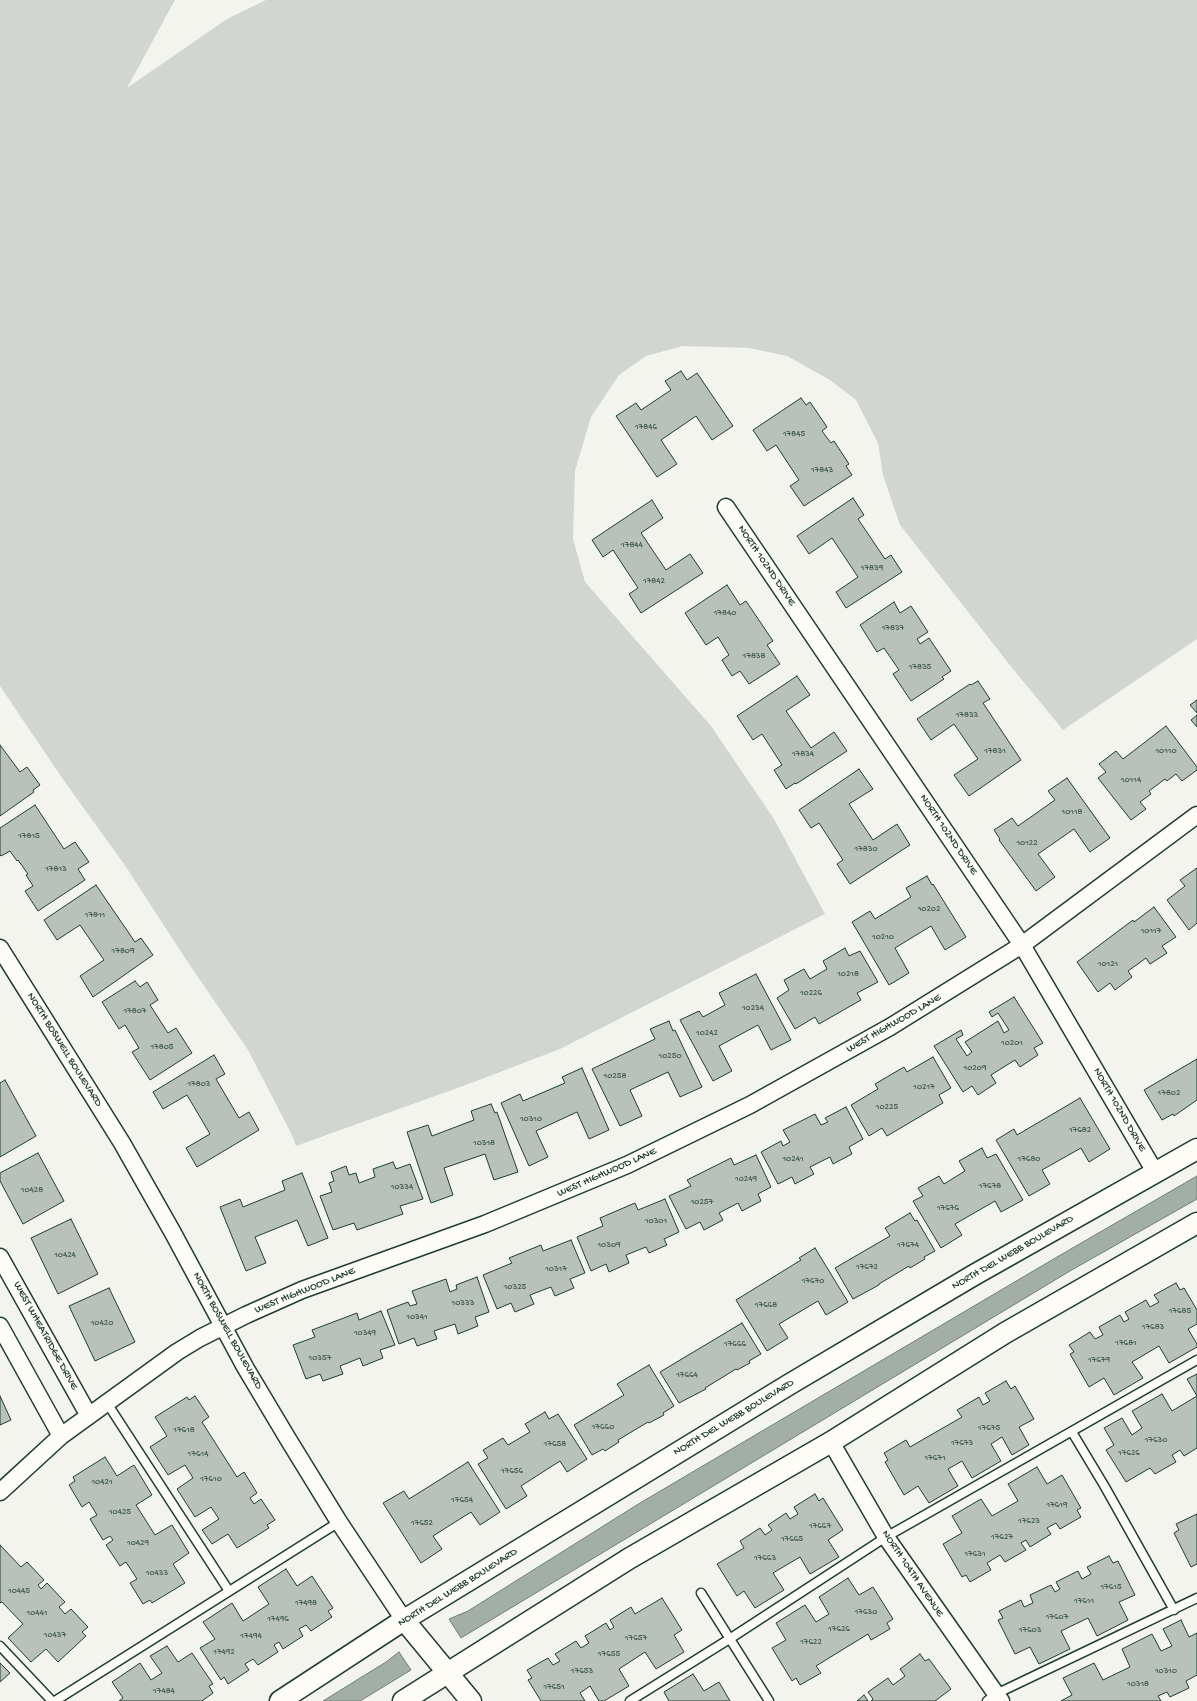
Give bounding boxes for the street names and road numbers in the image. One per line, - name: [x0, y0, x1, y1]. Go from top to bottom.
- street label: NORTH 102ND DRIVE: [734, 523, 798, 609]
- street label: NORTH 102ND DRIVE: [916, 792, 980, 878]
- street label: NORTH BOSWELL BOULEVARD: [23, 991, 105, 1109]
- street label: WEST HIGHWOOD LANE: [844, 991, 944, 1057]
- street label: NORTH 102ND DRIVE: [1090, 1066, 1148, 1154]
- street label: WEST HIGHWOOD LANE: [555, 1145, 659, 1201]
- street label: NORTH DEL WEBB BOULEVARD: [950, 1213, 1076, 1293]
- street label: WEST HIGHWOOD LANE: [253, 1265, 357, 1317]
- street label: NORTH BOSWELL BOULEVARD: [189, 1270, 265, 1392]
- street label: WEST WHEATRIDGE DRIVE: [10, 1280, 80, 1392]
- street label: NORTH DEL WEBB BOULEVARD: [671, 1377, 797, 1459]
- street label: NORTH 104TH AVENUE: [878, 1528, 946, 1620]
- street label: NORTH DEL WEBB BOULEVARD: [396, 1546, 520, 1630]

